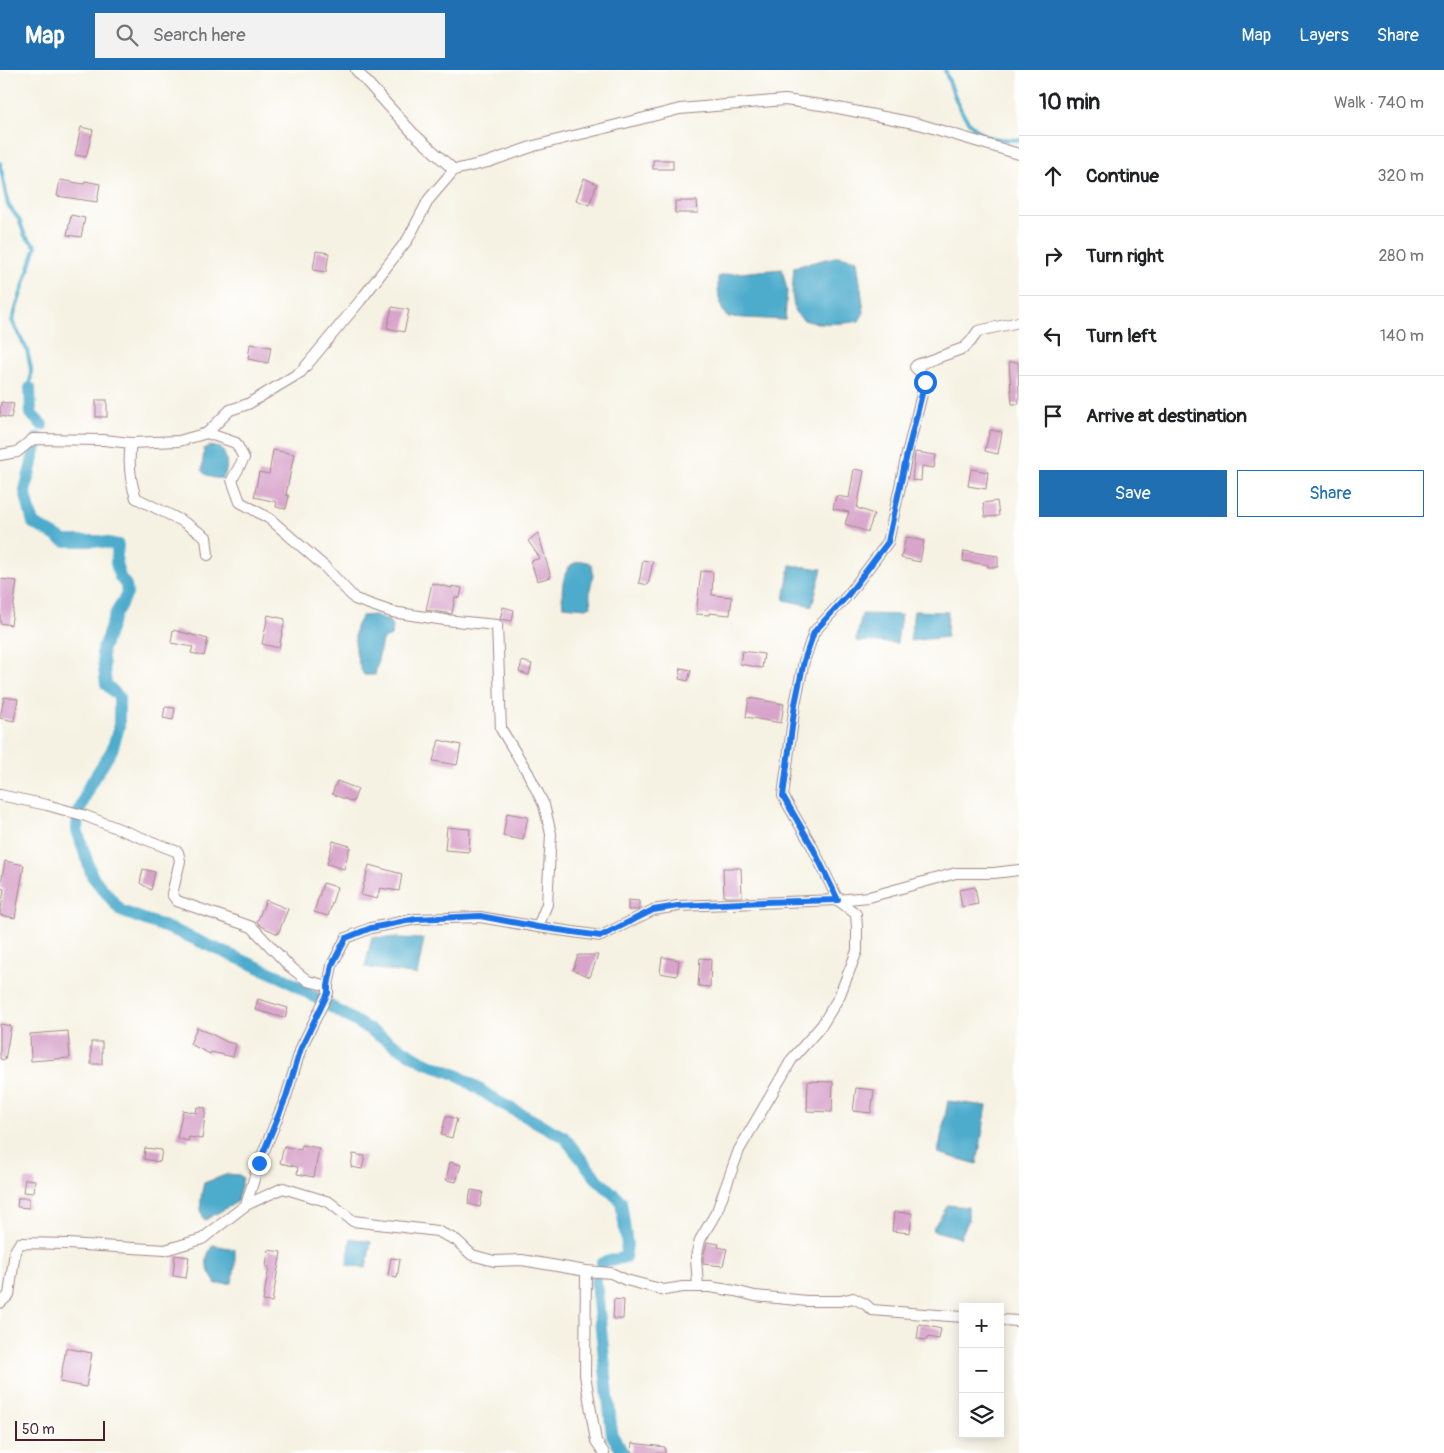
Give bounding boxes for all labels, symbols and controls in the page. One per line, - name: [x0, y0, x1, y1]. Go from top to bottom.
- search box: [95, 13, 445, 58]
- text: Map: [25, 21, 65, 50]
- icon: search: [113, 21, 141, 49]
- text: Search here: [153, 23, 246, 47]
- text: Map: [1242, 24, 1271, 47]
- text: Layers: [1299, 24, 1349, 47]
- text: Share: [1377, 24, 1419, 47]
- text: 10 min: [1039, 89, 1100, 116]
- text: Walk · 740 m: [1334, 93, 1424, 113]
- icon: ahead: [1039, 162, 1067, 190]
- text: Continue: [1086, 164, 1159, 188]
- text: 320 m: [1378, 166, 1424, 186]
- icon: right: [1039, 242, 1067, 270]
- text: Turn right: [1086, 244, 1164, 268]
- text: 280 m: [1378, 246, 1424, 266]
- icon: left: [1039, 322, 1067, 350]
- text: Turn left: [1086, 324, 1156, 348]
- text: 140 m: [1380, 326, 1424, 346]
- route start: [914, 371, 937, 394]
- icon: arrive: [1039, 402, 1067, 430]
- text: Arrive at destination: [1086, 404, 1247, 428]
- button: Save: [1039, 470, 1227, 517]
- button: Share: [1237, 470, 1424, 517]
- route end: [248, 1152, 271, 1175]
- map controls: [959, 1303, 1004, 1438]
- button: +: [959, 1303, 1004, 1348]
- button: −: [959, 1348, 1004, 1393]
- button: layers: [959, 1393, 1004, 1438]
- scale bar: [15, 1418, 105, 1441]
- text: 50 m: [22, 1421, 55, 1438]

